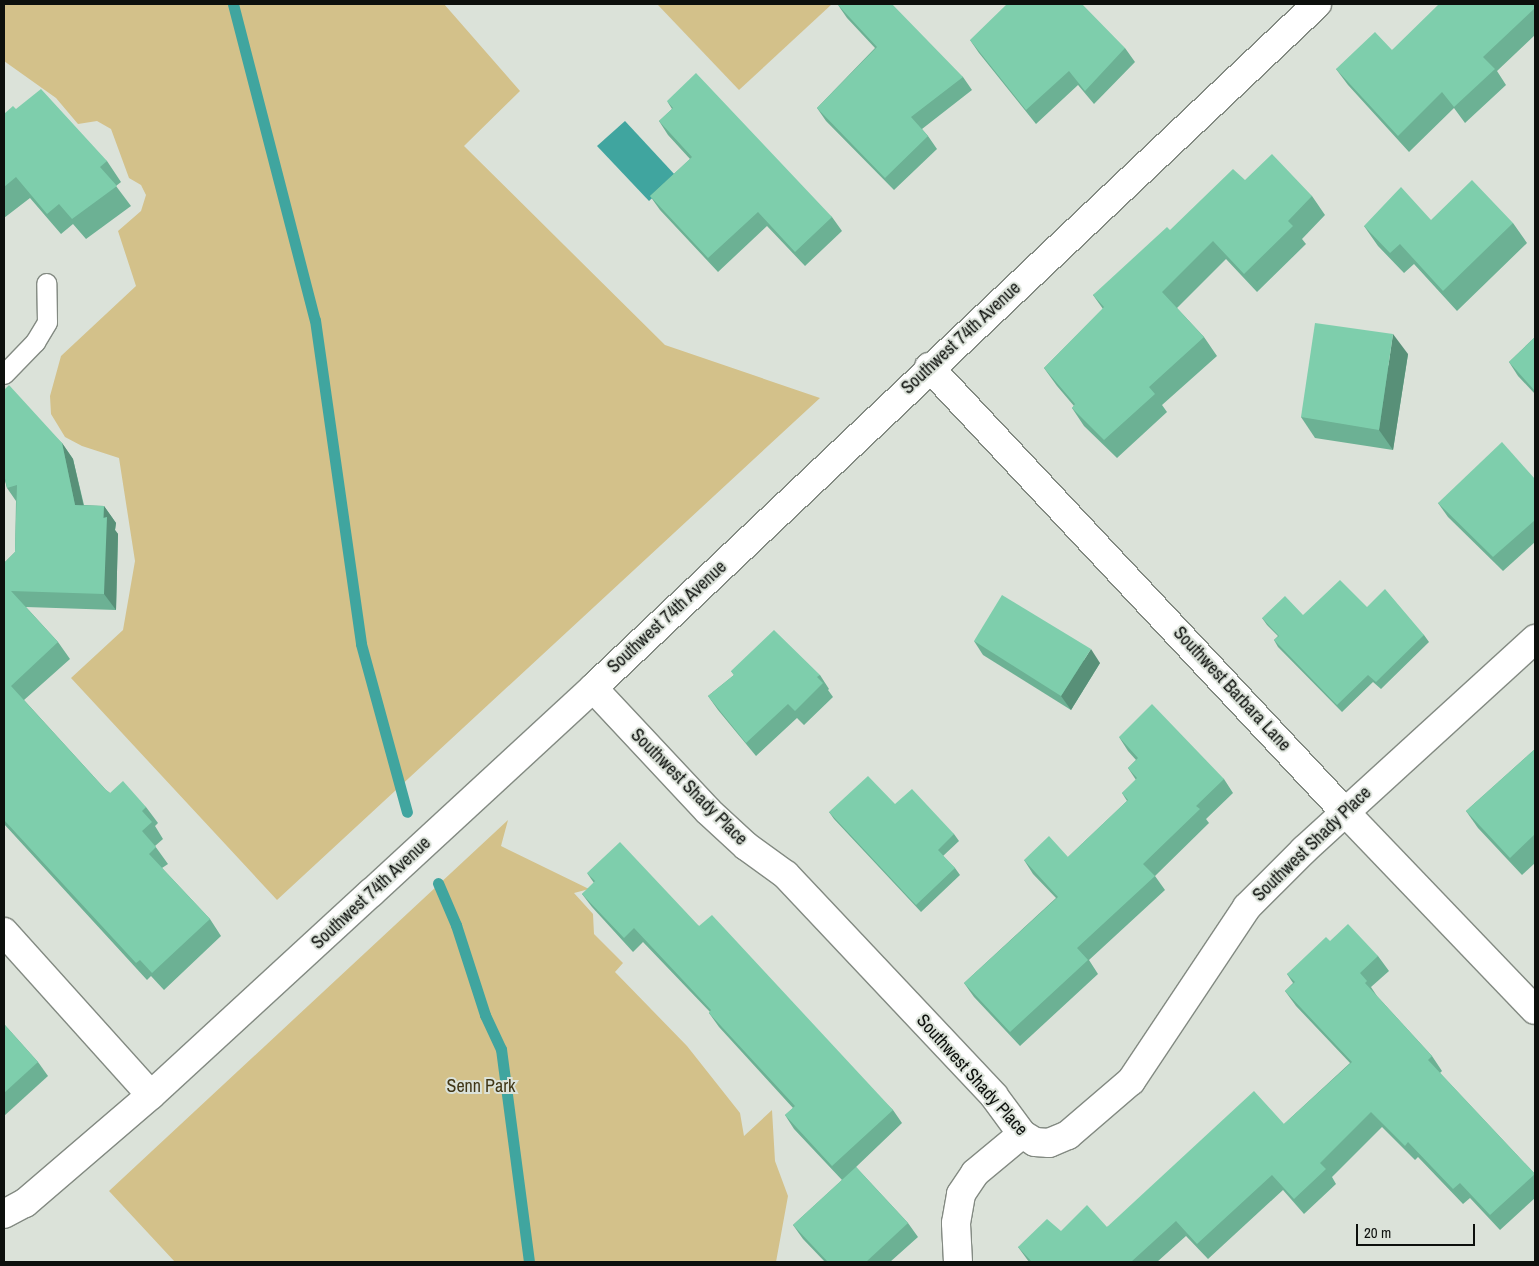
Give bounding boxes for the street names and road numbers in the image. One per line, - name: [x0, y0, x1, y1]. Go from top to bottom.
- street label: Southwest 74th Avenue: [897, 277, 1025, 399]
- street label: Southwest 74th Avenue: [603, 556, 731, 678]
- street label: Southwest Barbara Lane: [1169, 622, 1295, 756]
- street label: Southwest Shady Place: [626, 724, 752, 850]
- street label: Southwest Shady Place: [1248, 782, 1376, 906]
- street label: Southwest 74th Avenue: [307, 832, 435, 954]
- street label: Southwest Shady Place: [912, 1010, 1032, 1140]

